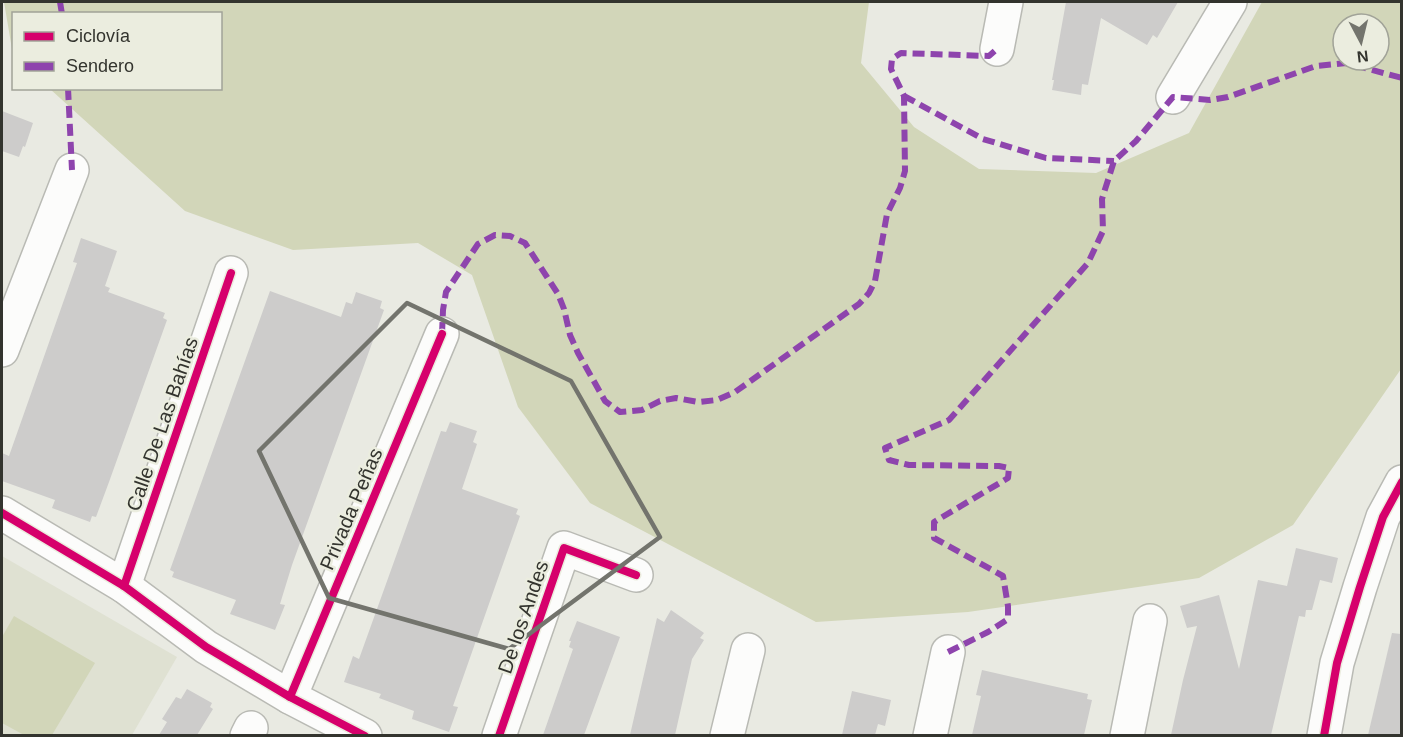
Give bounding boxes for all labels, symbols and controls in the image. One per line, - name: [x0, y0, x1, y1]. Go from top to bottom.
- legend: [12, 12, 222, 90]
- north arrow: [1331, 12, 1391, 72]
- text: Ciclovía: [66, 26, 131, 46]
- text: N: [1356, 47, 1370, 66]
- text: Sendero: [66, 56, 134, 76]
- street label: Calle De Las Bahías: [122, 334, 202, 514]
- street label: Privada Peñas: [315, 445, 387, 573]
- street label: De los Andes: [493, 558, 553, 676]

